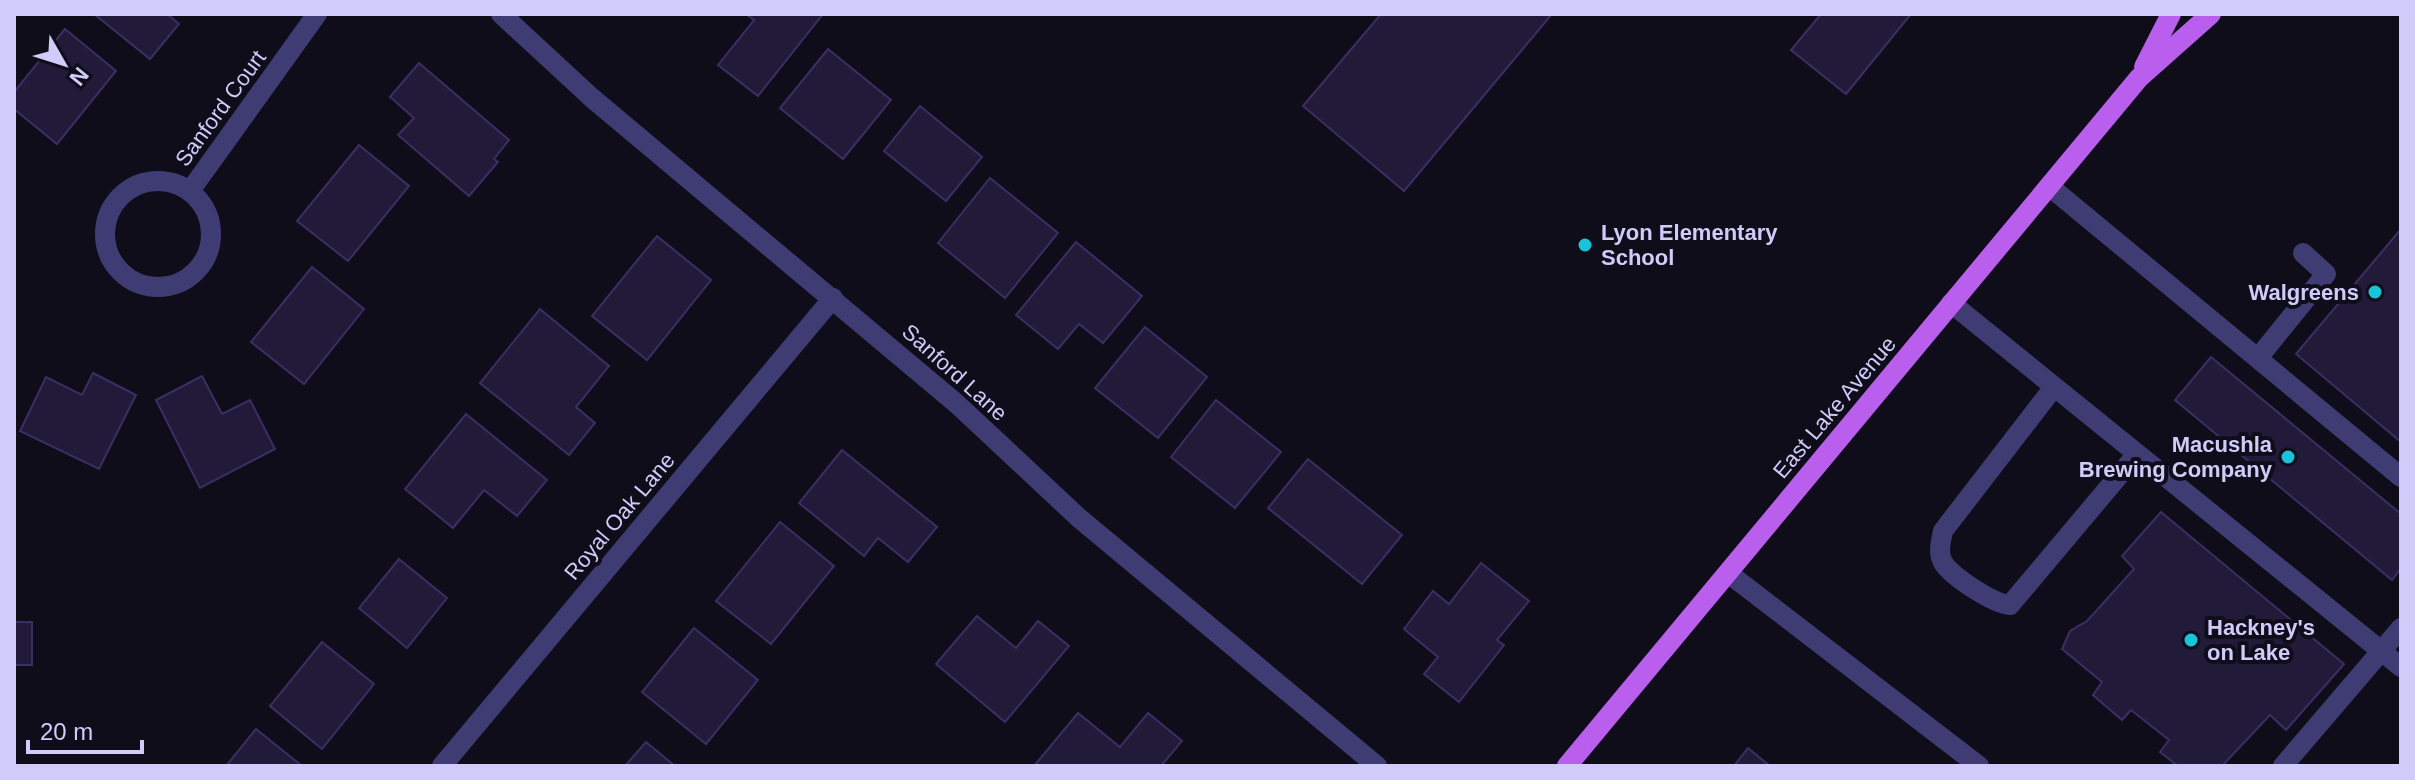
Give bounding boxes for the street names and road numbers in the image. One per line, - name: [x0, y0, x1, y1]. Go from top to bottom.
- street label: Sanford Court: [170, 46, 271, 171]
- street label: Sanford Lane: [897, 319, 1012, 426]
- street label: East Lake Avenue: [1768, 332, 1901, 483]
- street label: Royal Oak Lane: [559, 448, 680, 585]

